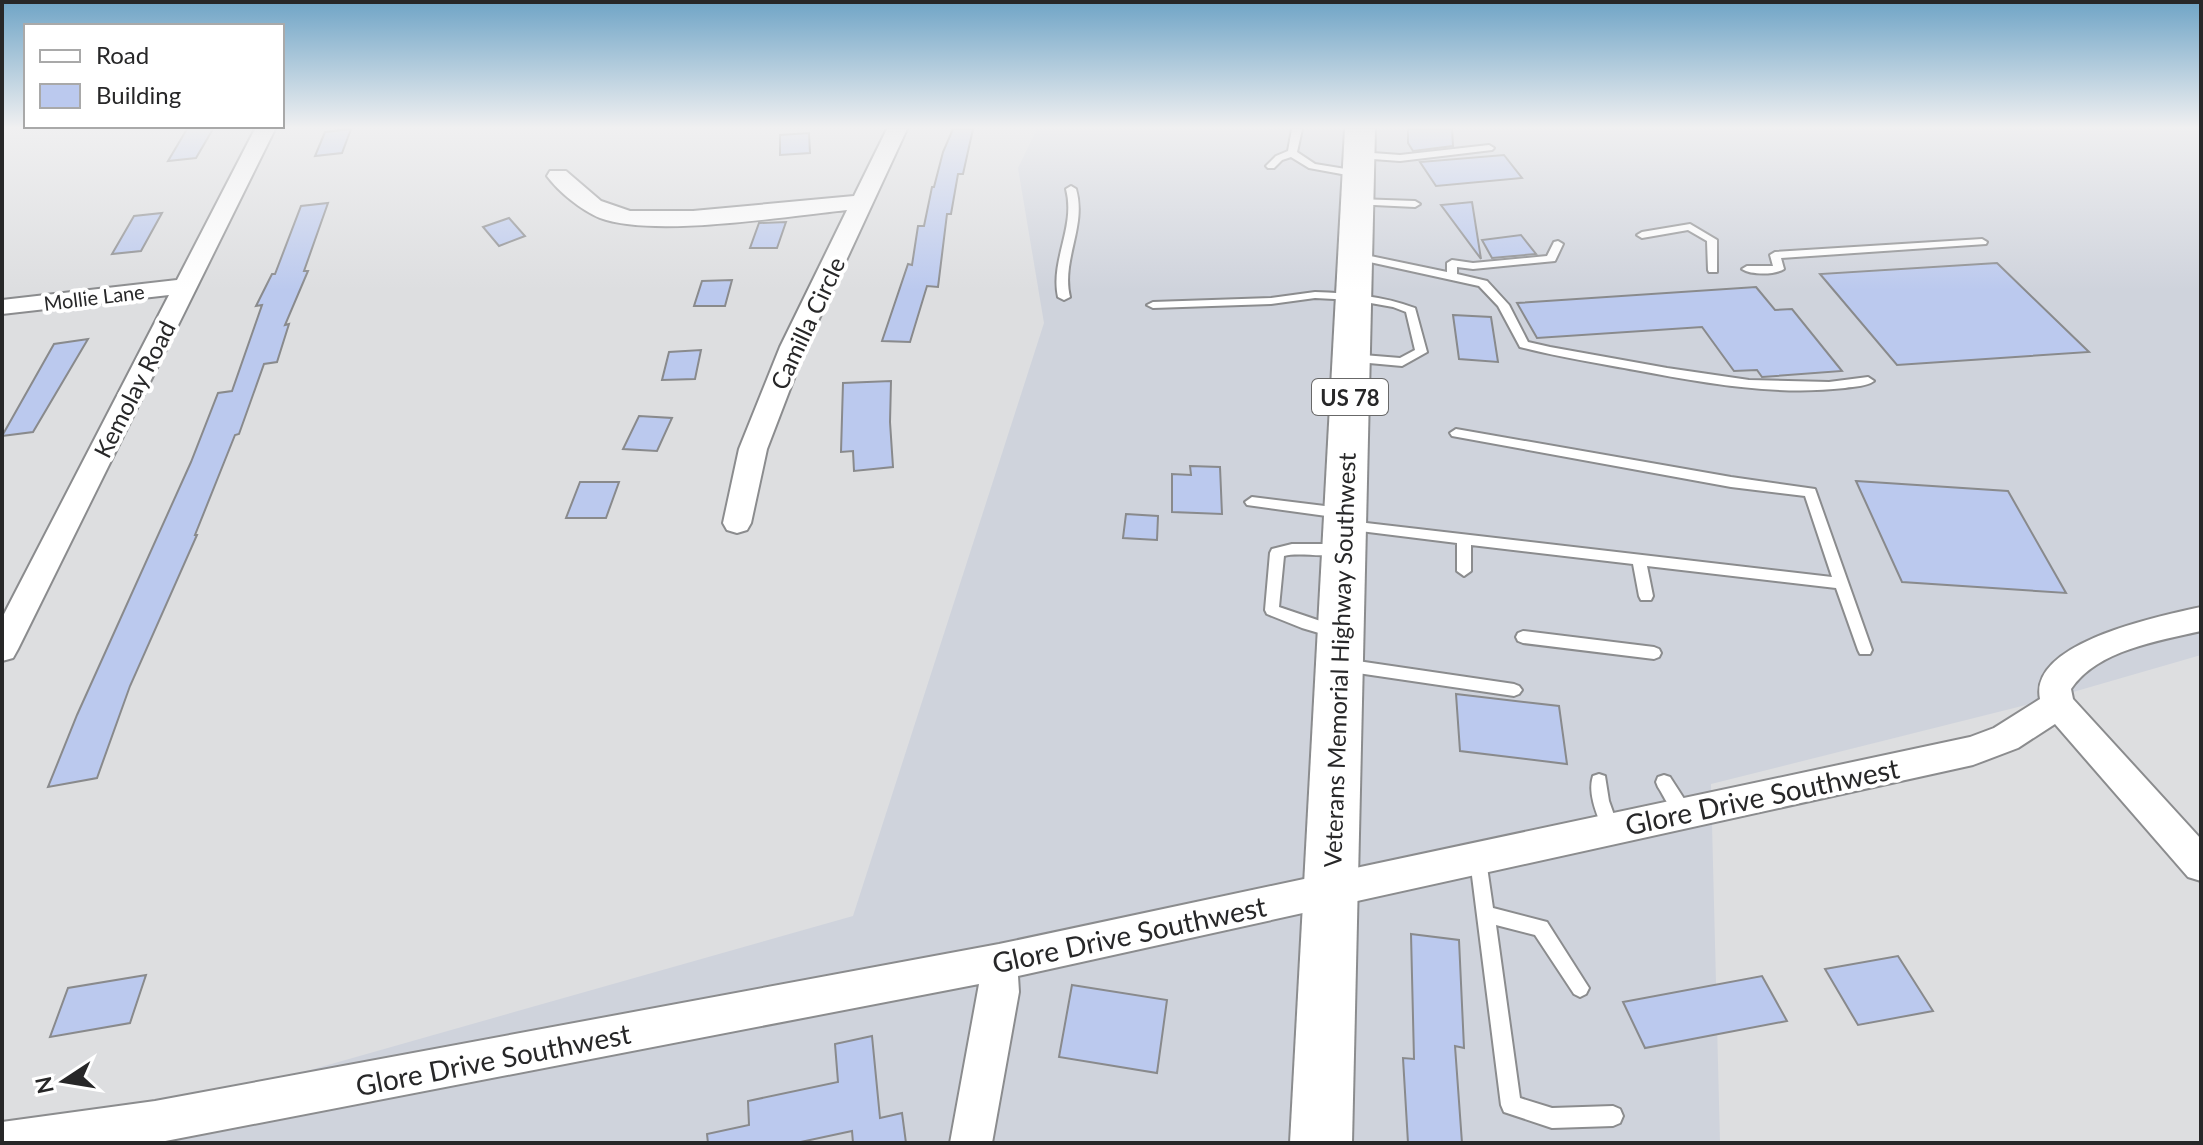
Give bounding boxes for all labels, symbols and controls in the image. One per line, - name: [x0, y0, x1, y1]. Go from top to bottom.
- legend: [24, 24, 284, 128]
- text: Road: [96, 40, 149, 69]
- text: Building: [96, 80, 181, 109]
- street label: Camilla Circle: [764, 252, 850, 394]
- street label: Mollie Lane: [42, 279, 146, 315]
- street label: Kemolay Road: [87, 316, 181, 462]
- road number: US 78: [1312, 379, 1388, 415]
- street label: Veterans Memorial Highway Southwest: [1317, 452, 1361, 868]
- street label: Glore Drive Southwest: [1622, 750, 1902, 842]
- street label: Glore Drive Southwest: [989, 888, 1269, 980]
- street label: Glore Drive Southwest: [353, 1016, 633, 1102]
- north arrow: [24, 1041, 104, 1121]
- text: N: [29, 1074, 59, 1096]

